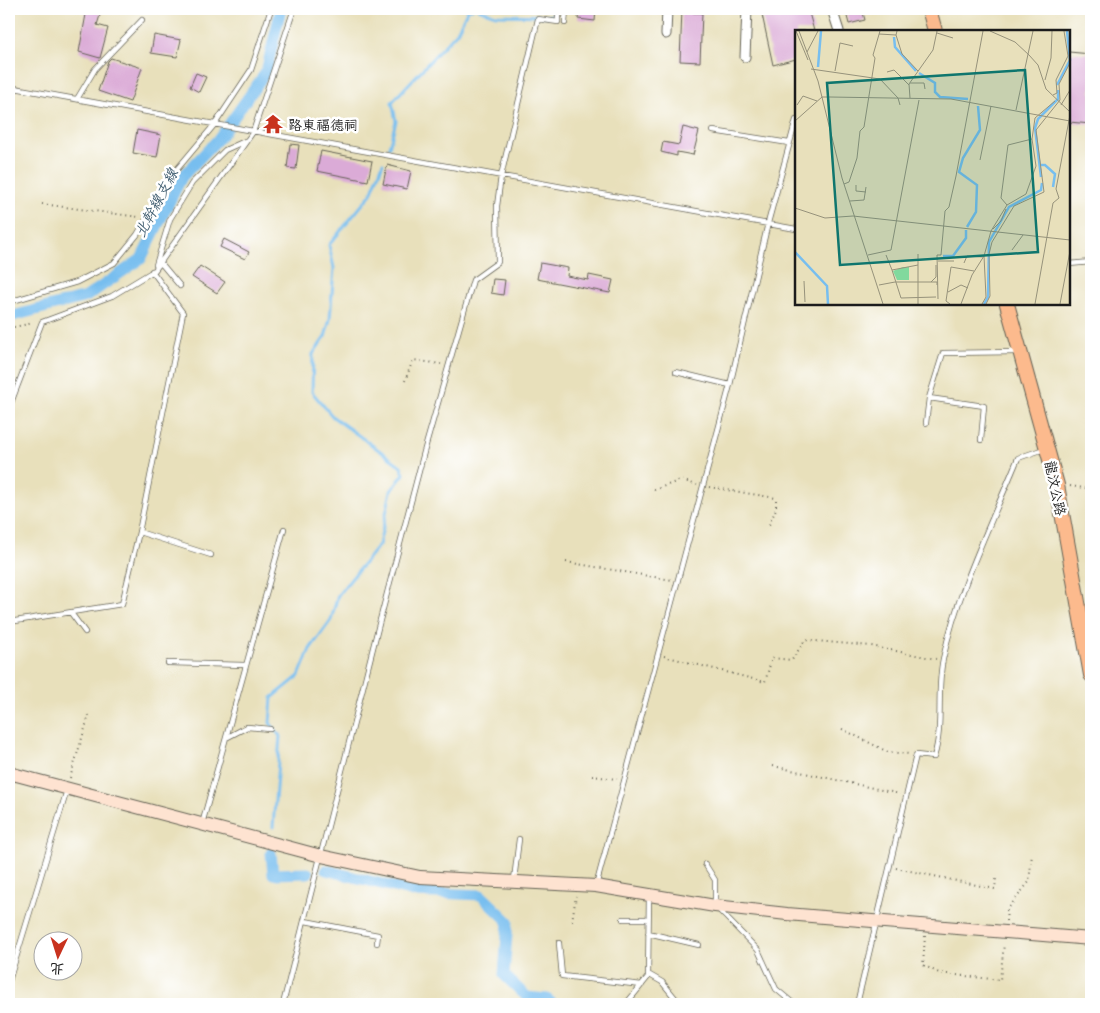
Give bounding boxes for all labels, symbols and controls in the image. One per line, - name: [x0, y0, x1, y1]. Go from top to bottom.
- inset map: [795, 30, 1070, 305]
- temple icon: 路東福德祠: [262, 113, 284, 135]
- place label: 路東福德祠: [288, 114, 358, 135]
- water label: 北幹線支線: [127, 163, 183, 241]
- street label: 龍汶公路: [1040, 458, 1072, 518]
- north arrow: [32, 930, 82, 980]
- text: 北: [49, 959, 65, 980]

